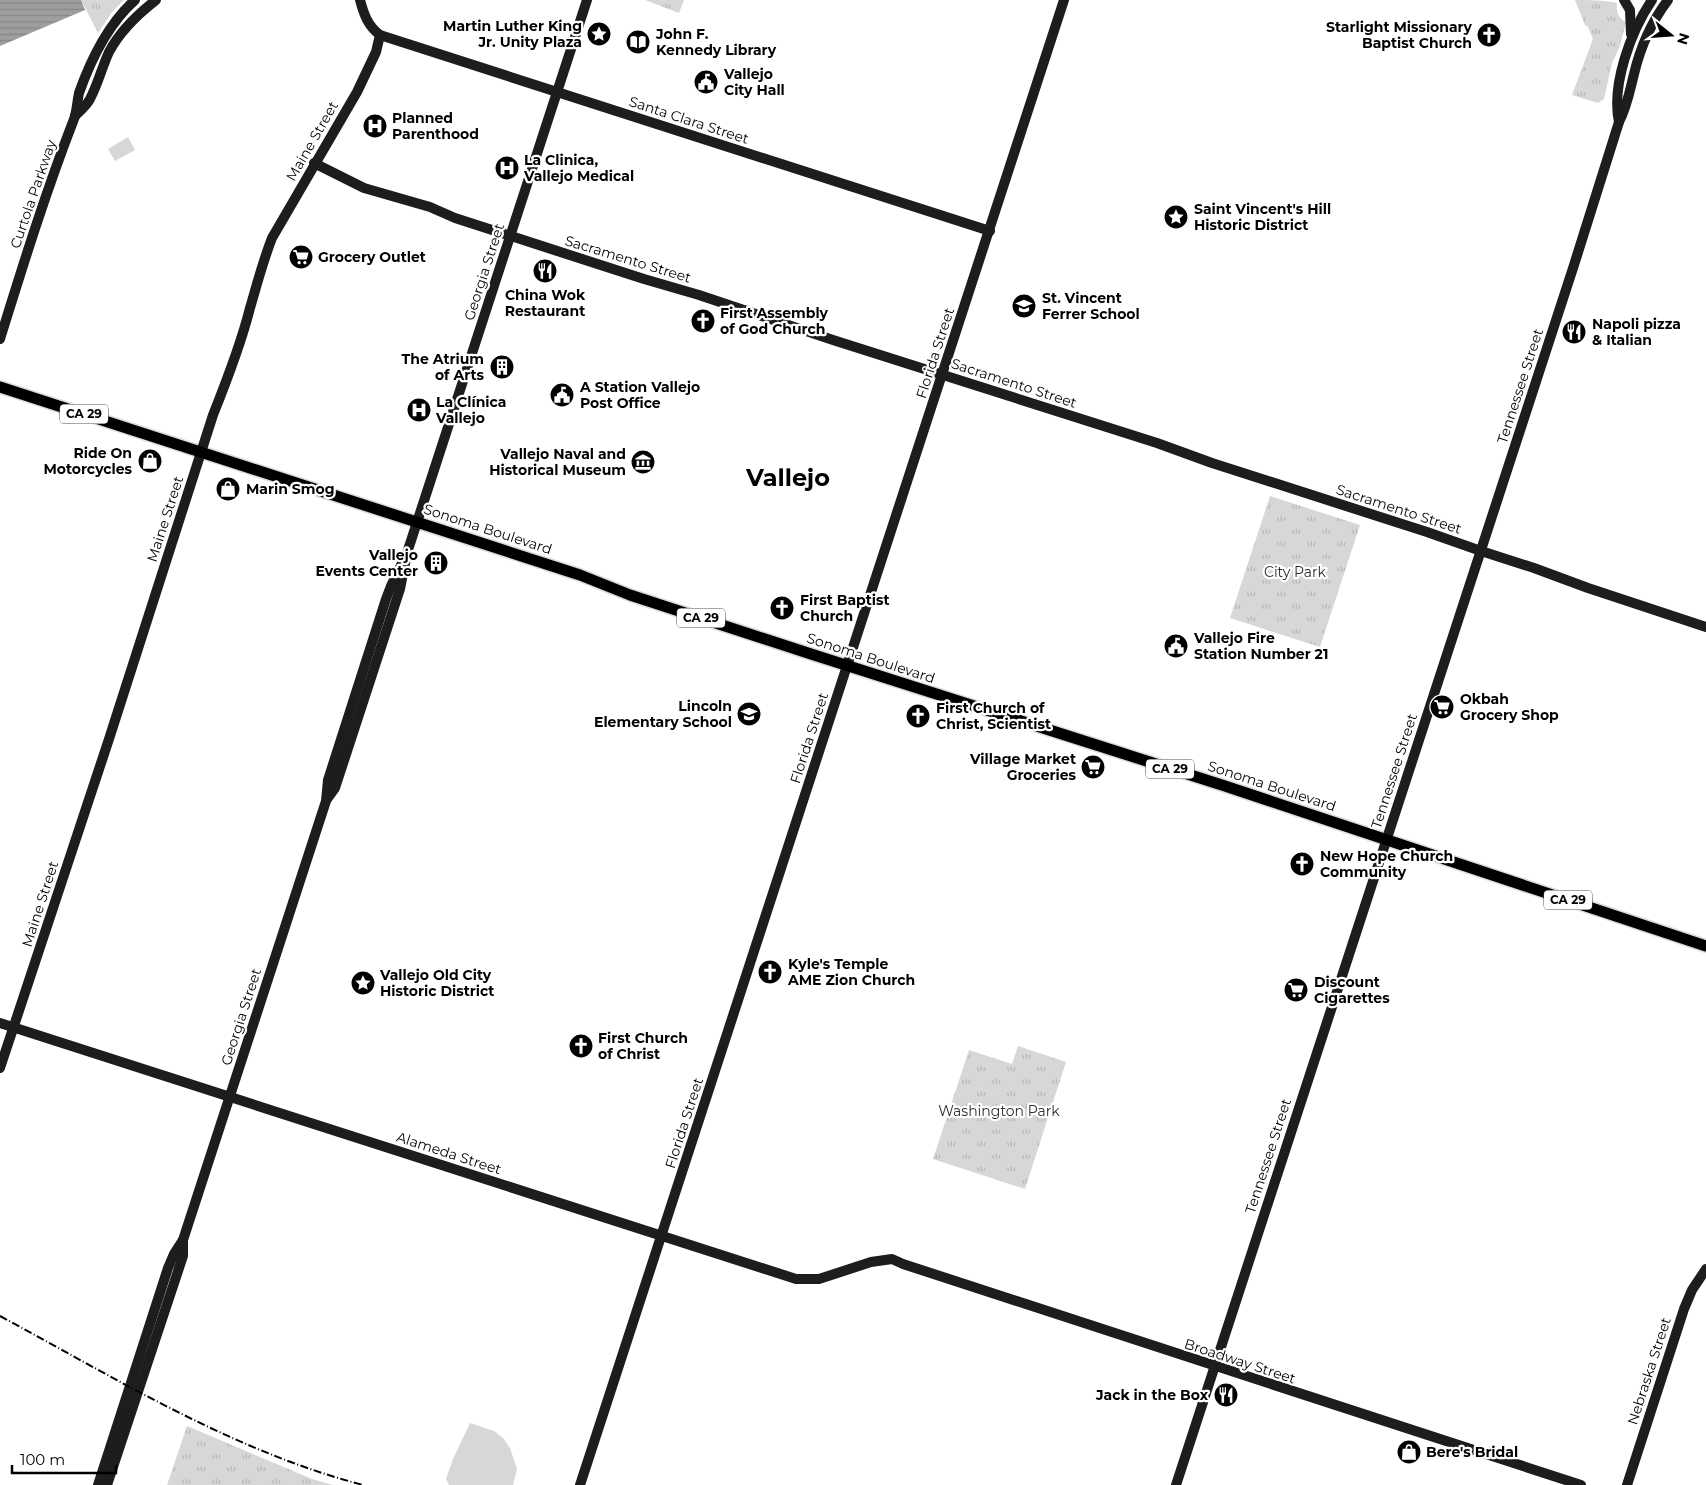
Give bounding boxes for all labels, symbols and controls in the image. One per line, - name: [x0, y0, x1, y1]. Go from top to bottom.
- north arrow: [1646, 10, 1696, 60]
- place label: Martin Luther King Jr. Unity Plaza: [443, 17, 582, 51]
- place label: Starlight Missionary Baptist Church: [1326, 18, 1473, 52]
- place icon: Martin Luther King Jr. Unity Plaza: [586, 21, 612, 47]
- church icon: Starlight Missionary Baptist Church: [1476, 22, 1502, 48]
- place label: John F. Kennedy Library: [655, 25, 777, 59]
- library icon: John F. Kennedy Library: [625, 29, 651, 55]
- text: N: [1673, 31, 1694, 47]
- place label: Vallejo City Hall: [723, 65, 785, 99]
- public building icon: Vallejo City Hall: [693, 69, 719, 95]
- street label: Santa Clara Street: [627, 92, 751, 148]
- street label: Maine Street: [282, 98, 342, 184]
- place label: Planned Parenthood: [392, 109, 479, 143]
- hospital icon: Planned Parenthood: [362, 113, 388, 139]
- street label: Curtola Parkway: [6, 137, 60, 251]
- place label: La Clinica, Vallejo Medical: [523, 151, 634, 185]
- hospital icon: La Clinica, Vallejo Medical: [494, 155, 520, 181]
- place label: Saint Vincent's Hill Historic District: [1194, 200, 1331, 234]
- place icon: Saint Vincent's Hill Historic District: [1163, 204, 1189, 230]
- street label: Georgia Street: [460, 221, 508, 323]
- street label: Sacramento Street: [563, 231, 694, 287]
- supermarket icon: Grocery Outlet: [288, 244, 314, 270]
- place label: Grocery Outlet: [318, 248, 426, 266]
- restaurant icon: China Wok Restaurant: [532, 258, 558, 284]
- place label: China Wok Restaurant: [505, 286, 586, 320]
- place label: St. Vincent Ferrer School: [1042, 289, 1140, 323]
- school or university icon: St. Vincent Ferrer School: [1011, 293, 1037, 319]
- place label: First Assembly of God Church: [720, 304, 829, 338]
- street label: Florida Street: [912, 305, 958, 401]
- church icon: First Assembly of God Church: [690, 308, 716, 334]
- place label: Napoli pizza & Italian: [1592, 315, 1681, 349]
- restaurant icon: Napoli pizza & Italian: [1561, 319, 1587, 345]
- street label: Tennessee Street: [1493, 326, 1547, 446]
- place label: The Atrium of Arts: [402, 350, 485, 384]
- building icon: The Atrium of Arts: [489, 354, 515, 380]
- street label: Sacramento Street: [949, 354, 1079, 412]
- place label: A Station Vallejo Post Office: [579, 378, 700, 412]
- public building icon: A Station Vallejo Post Office: [549, 382, 575, 408]
- place label: La Clínica Vallejo: [435, 393, 506, 427]
- hospital icon: La Clínica Vallejo: [406, 397, 432, 423]
- road number: CA 29: [60, 404, 108, 424]
- place label: Ride On Motorcycles: [43, 444, 133, 478]
- place label: Vallejo Naval and Historical Museum: [489, 445, 626, 479]
- shop icon: Ride On Motorcycles: [137, 448, 163, 474]
- museum icon: Vallejo Naval and Historical Museum: [630, 449, 656, 475]
- district label: Vallejo: [745, 463, 830, 492]
- street label: Maine Street: [143, 473, 187, 564]
- shop icon: Marin Smog: [215, 476, 241, 502]
- place label: Marin Smog: [246, 480, 335, 498]
- street label: Sacramento Street: [1334, 480, 1464, 538]
- street label: Sonoma Boulevard: [422, 500, 554, 558]
- place label: Vallejo Events Center: [315, 546, 418, 580]
- building icon: Vallejo Events Center: [423, 550, 449, 576]
- park label: City Park: [1264, 563, 1327, 581]
- place label: First Baptist Church: [800, 591, 890, 625]
- church icon: First Baptist Church: [769, 595, 795, 621]
- road number: CA 29: [677, 608, 725, 628]
- street label: Sonoma Boulevard: [805, 629, 937, 687]
- place label: Vallejo Fire Station Number 21: [1193, 629, 1328, 663]
- public building icon: Vallejo Fire Station Number 21: [1163, 633, 1189, 659]
- street label: Florida Street: [786, 690, 832, 786]
- place label: Okbah Grocery Shop: [1460, 690, 1559, 724]
- supermarket icon: Okbah Grocery Shop: [1429, 694, 1455, 720]
- place label: Lincoln Elementary School: [594, 697, 732, 731]
- place label: First Church of Christ, Scientist: [936, 699, 1051, 733]
- school or university icon: Lincoln Elementary School: [736, 701, 762, 727]
- church icon: First Church of Christ, Scientist: [905, 703, 931, 729]
- street label: Tennessee Street: [1367, 711, 1421, 831]
- place label: Village Market Groceries: [969, 750, 1077, 784]
- supermarket icon: Village Market Groceries: [1080, 754, 1106, 780]
- street label: Sonoma Boulevard: [1206, 757, 1338, 815]
- road number: CA 29: [1146, 760, 1194, 779]
- place label: New Hope Church Community: [1320, 847, 1453, 881]
- church icon: New Hope Church Community: [1289, 851, 1315, 877]
- street label: Maine Street: [18, 858, 62, 949]
- road number: CA 29: [1544, 890, 1592, 910]
- place label: Kyle's Temple AME Zion Church: [787, 955, 915, 989]
- church icon: Kyle's Temple AME Zion Church: [757, 959, 783, 985]
- street label: Georgia Street: [217, 966, 265, 1068]
- place label: Vallejo Old City Historic District: [379, 966, 494, 1000]
- place icon: Vallejo Old City Historic District: [350, 970, 376, 996]
- place label: Discount Cigarettes: [1314, 973, 1390, 1007]
- supermarket icon: Discount Cigarettes: [1283, 977, 1309, 1003]
- place label: First Church of Christ: [598, 1029, 688, 1063]
- church icon: First Church of Christ: [568, 1033, 594, 1059]
- street label: Florida Street: [661, 1075, 707, 1171]
- street label: Tennessee Street: [1241, 1096, 1295, 1216]
- park label: Washington Park: [938, 1102, 1060, 1120]
- street label: Alameda Street: [394, 1128, 504, 1179]
- street label: Nebraska Street: [1623, 1315, 1675, 1427]
- street label: Broadway Street: [1182, 1335, 1298, 1388]
- restaurant icon: Jack in the Box: [1213, 1382, 1239, 1408]
- place label: Jack in the Box: [1095, 1386, 1209, 1404]
- shop icon: Bere's Bridal: [1396, 1439, 1422, 1465]
- scale bar: [12, 1442, 116, 1474]
- place label: Bere's Bridal: [1426, 1443, 1518, 1461]
- text: 100 m: [20, 1450, 65, 1469]

